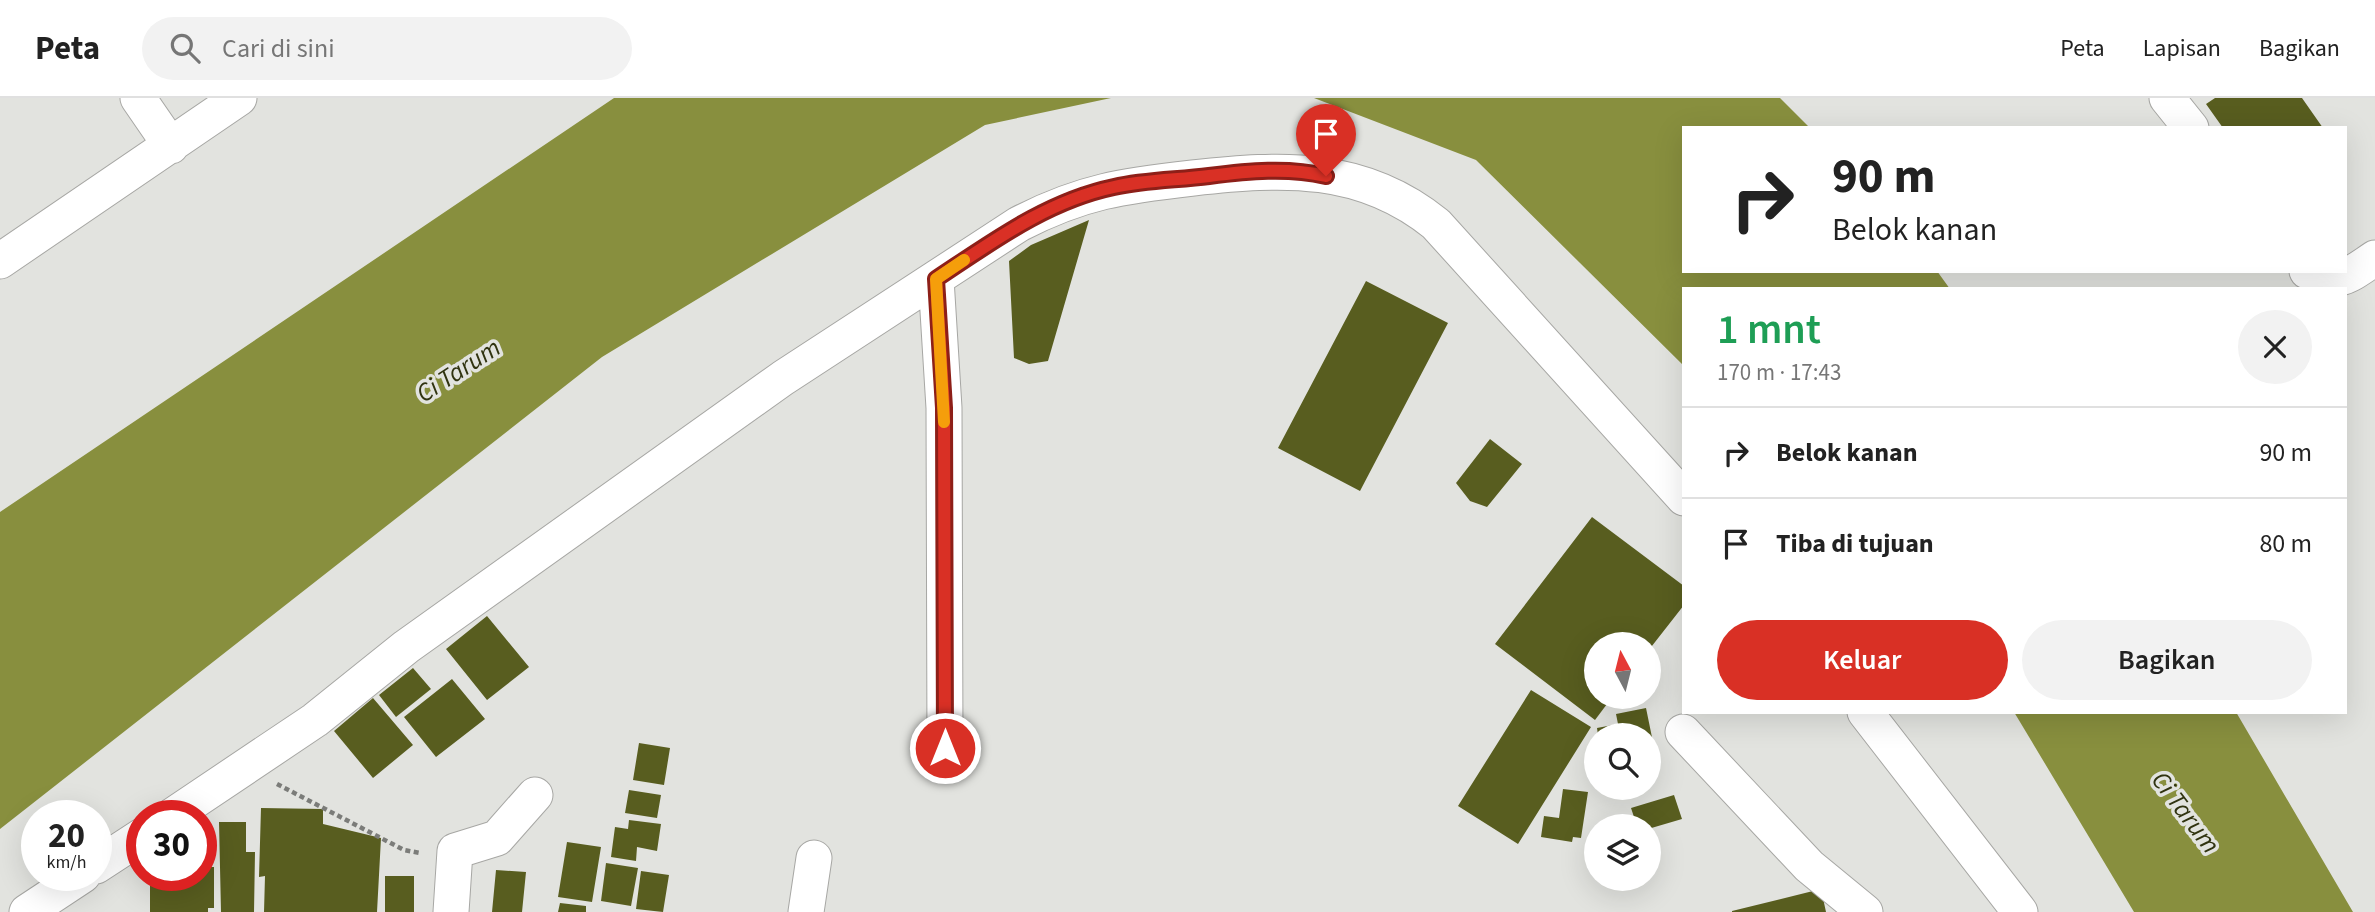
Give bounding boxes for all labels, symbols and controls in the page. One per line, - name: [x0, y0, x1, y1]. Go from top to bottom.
- search box: [142, 17, 632, 80]
- text: Peta: [35, 25, 100, 72]
- icon: search: [166, 29, 204, 67]
- text: Cari di sini: [222, 30, 335, 67]
- text: Peta: [2060, 31, 2105, 66]
- text: Lapisan: [2143, 31, 2221, 66]
- text: Bagikan: [2259, 31, 2340, 66]
- pin: [1296, 104, 1356, 176]
- icon: arrive: [1307, 115, 1345, 153]
- text: 90 m: [1832, 142, 1936, 212]
- icon: right: [1717, 154, 1808, 245]
- text: Belok kanan: [1832, 207, 1997, 253]
- text: 1 mnt: [1717, 300, 1821, 360]
- button: close: [2238, 310, 2312, 384]
- water label: Ci Tarum: [409, 329, 508, 412]
- text: 170 m · 17:43: [1717, 356, 1841, 389]
- icon: right: [1717, 434, 1755, 472]
- text: Belok kanan: [1776, 434, 1918, 471]
- text: 90 m: [2259, 434, 2312, 471]
- icon: arrive: [1717, 525, 1755, 563]
- text: Tiba di tujuan: [1776, 525, 1934, 562]
- text: 80 m: [2259, 525, 2312, 562]
- button: Keluar: [1717, 620, 2008, 700]
- button: Bagikan: [2022, 620, 2312, 700]
- north arrow: [1584, 632, 1661, 709]
- map controls: [1584, 632, 1661, 891]
- position arrow: [908, 711, 982, 785]
- button: search: [1584, 723, 1661, 800]
- water label: Ci Tarum: [2142, 764, 2229, 861]
- speed limit sign: 30: [126, 800, 217, 891]
- text: 20: [48, 811, 85, 861]
- button: layers: [1584, 814, 1661, 891]
- text: km/h: [47, 850, 86, 875]

